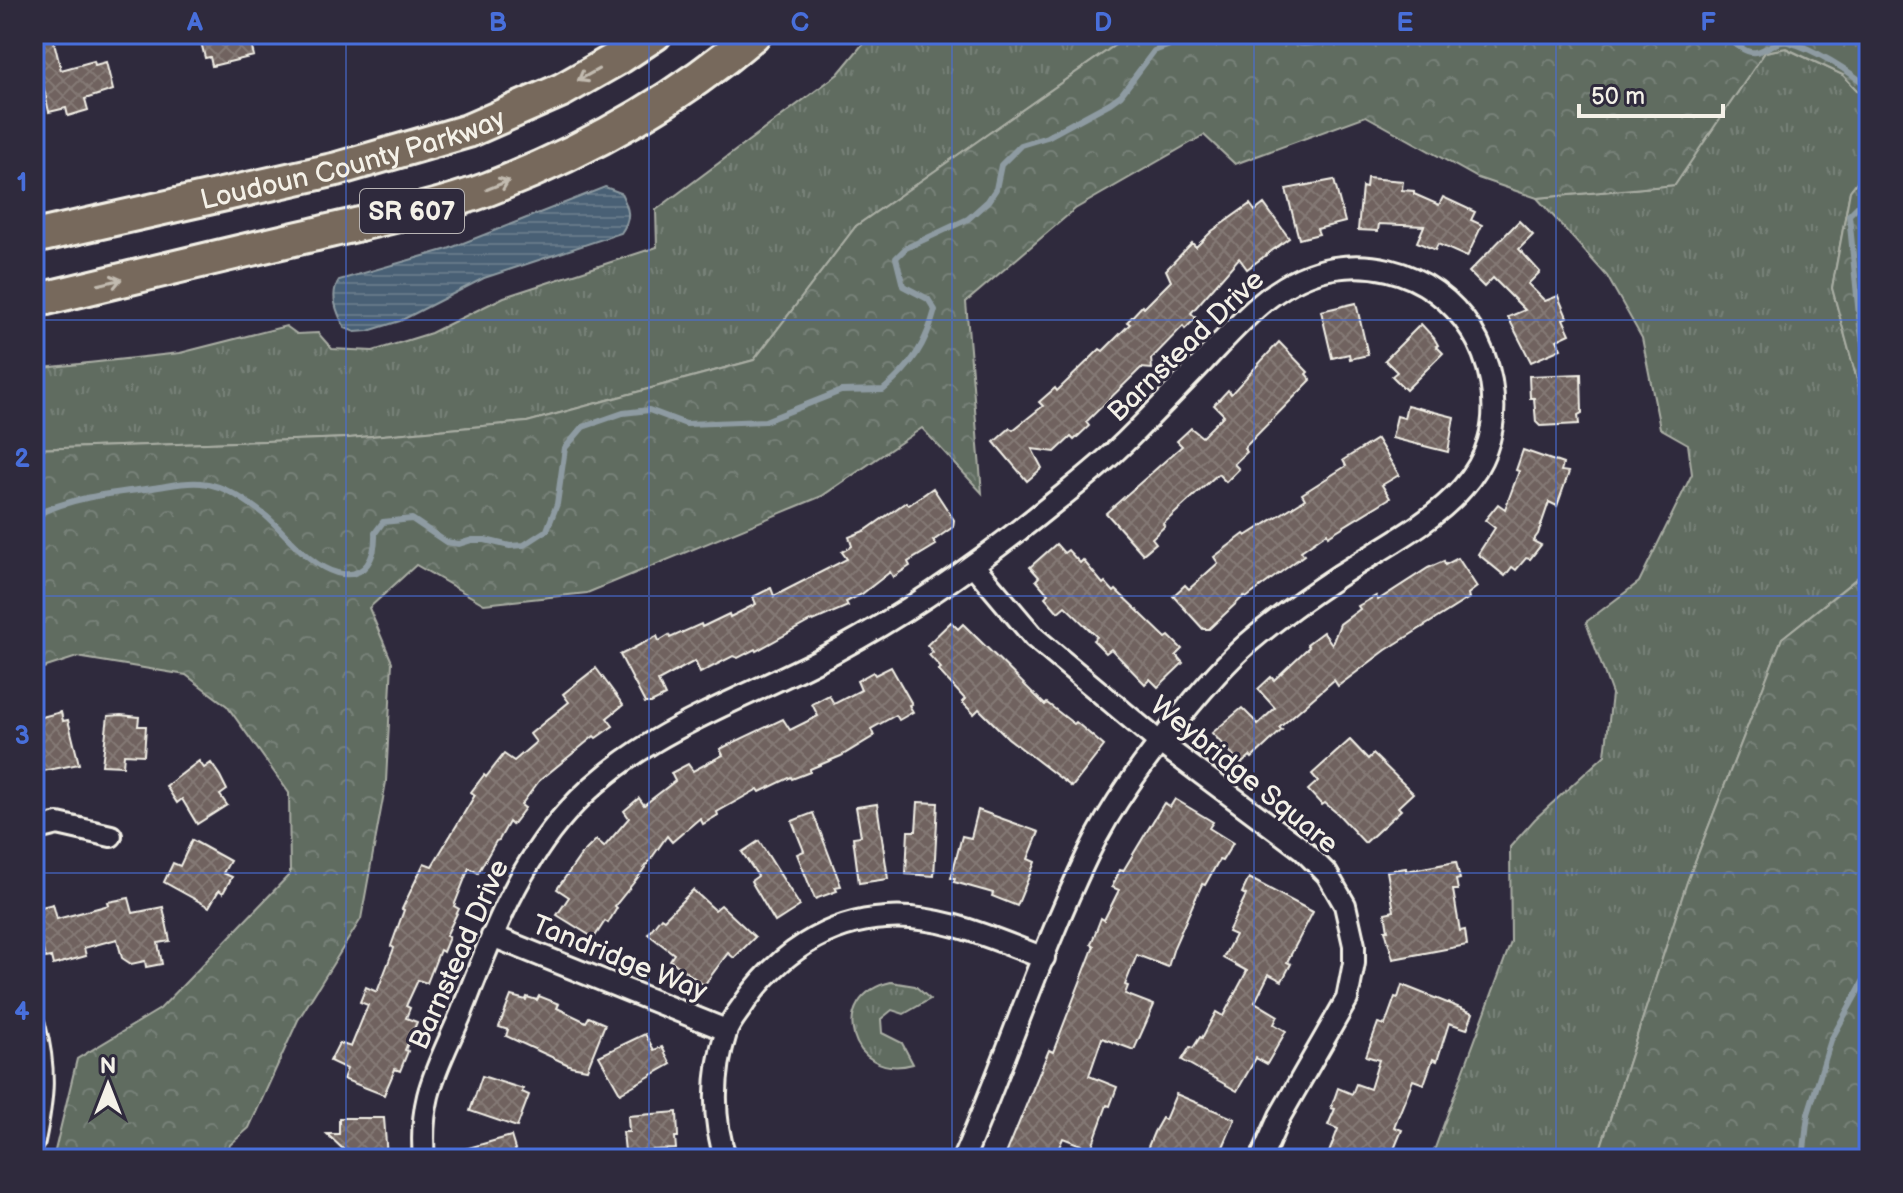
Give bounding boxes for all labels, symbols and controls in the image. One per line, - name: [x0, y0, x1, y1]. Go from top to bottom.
- text: A: [186, 8, 203, 39]
- text: B: [489, 8, 507, 39]
- text: C: [791, 8, 809, 39]
- text: D: [1094, 8, 1112, 39]
- text: E: [1397, 8, 1414, 39]
- text: F: [1700, 8, 1716, 39]
- one-way arrow: [577, 68, 601, 83]
- scale bar: [1579, 68, 1723, 118]
- text: 50 m: [1591, 82, 1645, 111]
- street label: Loudoun County Parkway: [197, 102, 511, 217]
- text: 1: [17, 168, 27, 199]
- one-way arrow: [485, 177, 510, 191]
- road number: SR 607: [360, 189, 464, 233]
- street label: Barnstead Drive: [1101, 263, 1271, 429]
- one-way arrow: [96, 274, 122, 289]
- text: 2: [14, 444, 30, 475]
- street label: Weybridge Square: [1143, 689, 1345, 861]
- text: 3: [14, 721, 30, 752]
- street label: Barnstead Drive: [403, 855, 516, 1055]
- street label: Tandridge Way: [527, 908, 712, 1009]
- text: 4: [14, 997, 30, 1028]
- north arrow: [68, 1045, 148, 1125]
- text: N: [100, 1053, 116, 1080]

